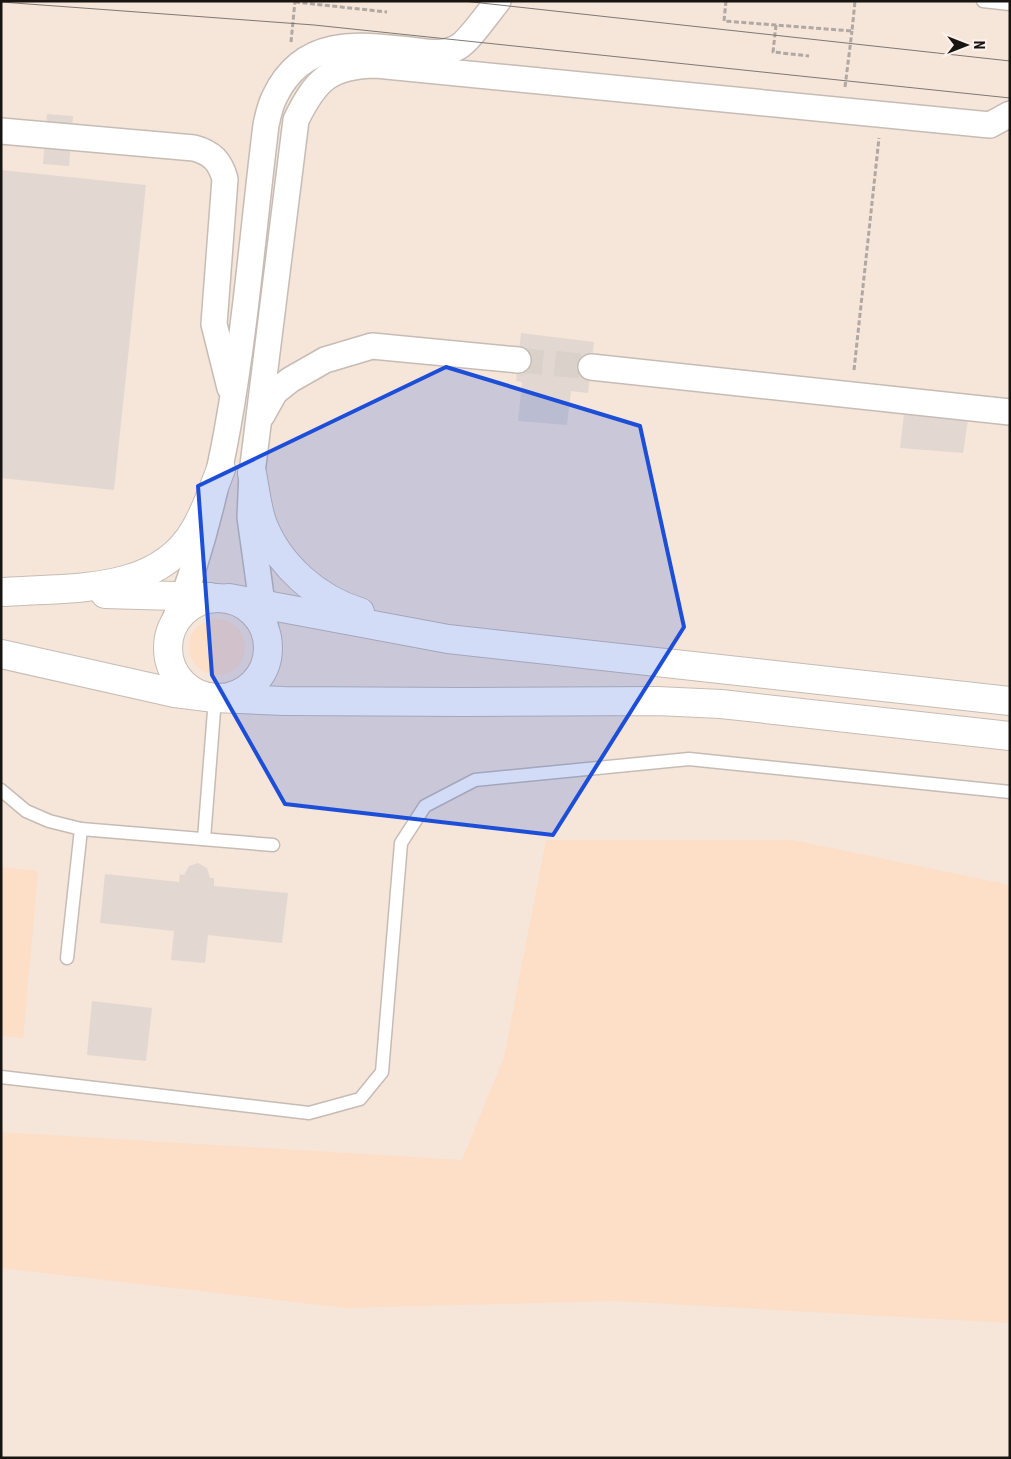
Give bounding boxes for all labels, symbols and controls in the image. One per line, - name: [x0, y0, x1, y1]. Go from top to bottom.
- north arrow: [941, 20, 991, 70]
- text: N: [971, 41, 987, 49]

